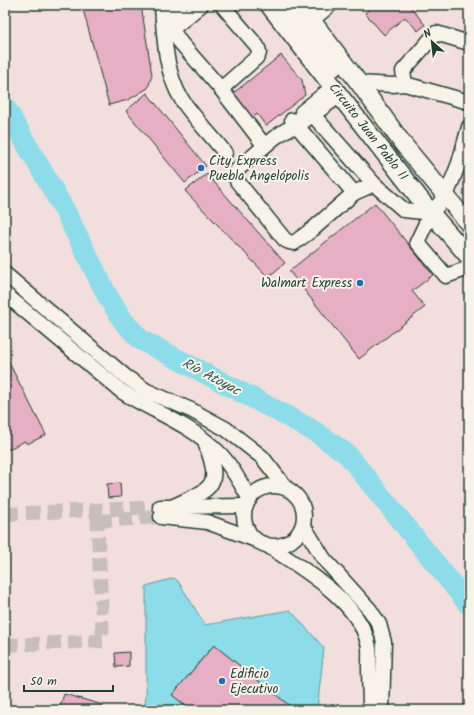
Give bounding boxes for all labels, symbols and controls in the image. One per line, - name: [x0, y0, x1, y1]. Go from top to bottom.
- north arrow: [412, 22, 452, 62]
- text: N: [420, 24, 435, 44]
- street label: Circuito Juan Pablo II: [323, 79, 413, 185]
- place label: City Express Puebla Angelópolis: [209, 151, 310, 187]
- marker: City Express Puebla Angelópolis: [196, 163, 206, 173]
- place label: Walmart Express: [261, 273, 352, 294]
- marker: Walmart Express: [355, 278, 365, 288]
- water label: Río Atoyac: [178, 352, 246, 402]
- place label: Edificio Ejecutivo: [230, 664, 278, 700]
- scale bar: [24, 667, 113, 693]
- text: 50 m: [30, 672, 57, 691]
- marker: Edificio Ejecutivo: [217, 676, 227, 686]

